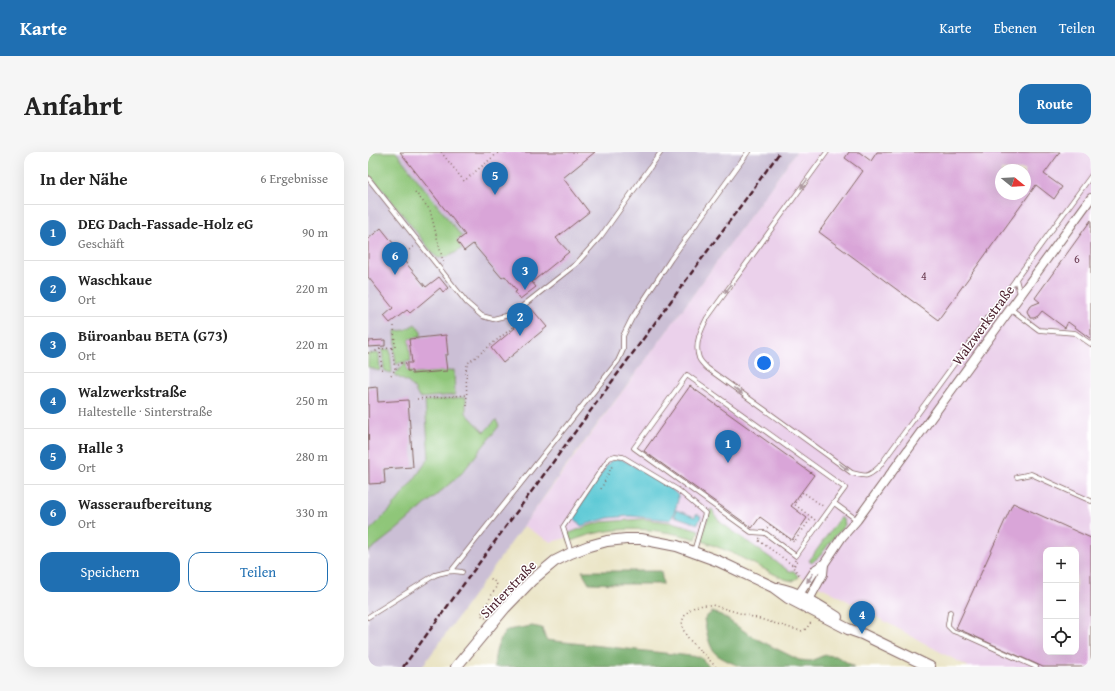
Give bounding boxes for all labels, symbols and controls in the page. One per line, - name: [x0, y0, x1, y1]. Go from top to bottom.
- text: Karte: [20, 14, 67, 42]
- text: Karte: [939, 18, 972, 38]
- text: Ebenen: [994, 18, 1037, 38]
- text: Teilen: [1059, 18, 1095, 38]
- text: Anfahrt: [24, 84, 123, 125]
- button: Route: [1019, 84, 1091, 124]
- pin: 5: [482, 162, 508, 195]
- north arrow: [995, 164, 1031, 200]
- text: In der Nähe: [40, 166, 128, 191]
- text: 6 Ergebnisse: [260, 169, 328, 188]
- one-way arrow: [800, 178, 808, 189]
- text: DEG Dach-Fassade-Holz eG: [78, 213, 253, 234]
- text: 1: [50, 223, 56, 242]
- text: 90 m: [302, 223, 328, 242]
- text: Geschäft: [78, 234, 125, 253]
- pin: 6: [382, 242, 408, 275]
- house number: 6: [1074, 250, 1080, 267]
- pin: 3: [512, 257, 538, 290]
- house number: 4: [921, 267, 927, 284]
- text: Waschkaue: [78, 269, 152, 290]
- text: 2: [50, 279, 56, 298]
- text: 220 m: [296, 279, 328, 298]
- street label: Walzwerkstraße: [947, 280, 1019, 369]
- one-way arrow: [724, 283, 732, 294]
- text: Ort: [78, 290, 96, 309]
- pin: 2: [507, 303, 533, 336]
- text: Büroanbau BETA (G73): [78, 325, 228, 346]
- text: 3: [50, 335, 56, 354]
- text: 220 m: [296, 335, 328, 354]
- text: Ort: [78, 346, 96, 365]
- your location: [754, 353, 774, 373]
- text: Walzwerkstraße: [78, 381, 187, 402]
- one-way arrow: [733, 387, 744, 395]
- text: 4: [50, 391, 56, 410]
- text: 250 m: [296, 391, 328, 410]
- text: Haltestelle · Sinterstraße: [78, 402, 212, 421]
- pin: 1: [715, 430, 741, 463]
- text: Halle 3: [78, 437, 124, 458]
- text: 5: [50, 447, 56, 466]
- text: 280 m: [296, 447, 328, 466]
- text: Ort: [78, 458, 96, 477]
- one-way arrow: [838, 463, 849, 471]
- text: Wasseraufbereitung: [78, 493, 212, 514]
- text: 6: [50, 503, 56, 522]
- text: 330 m: [296, 503, 328, 522]
- text: Ort: [78, 514, 96, 533]
- map controls: [1043, 547, 1079, 655]
- button: +: [1043, 547, 1079, 583]
- button: Speichern: [40, 552, 180, 592]
- button: Teilen: [188, 552, 328, 592]
- street label: Sinterstraße: [475, 555, 541, 622]
- one-way arrow: [806, 573, 814, 583]
- button: −: [1043, 583, 1079, 619]
- pin: 4: [849, 601, 875, 634]
- button: locate: [1043, 619, 1079, 655]

